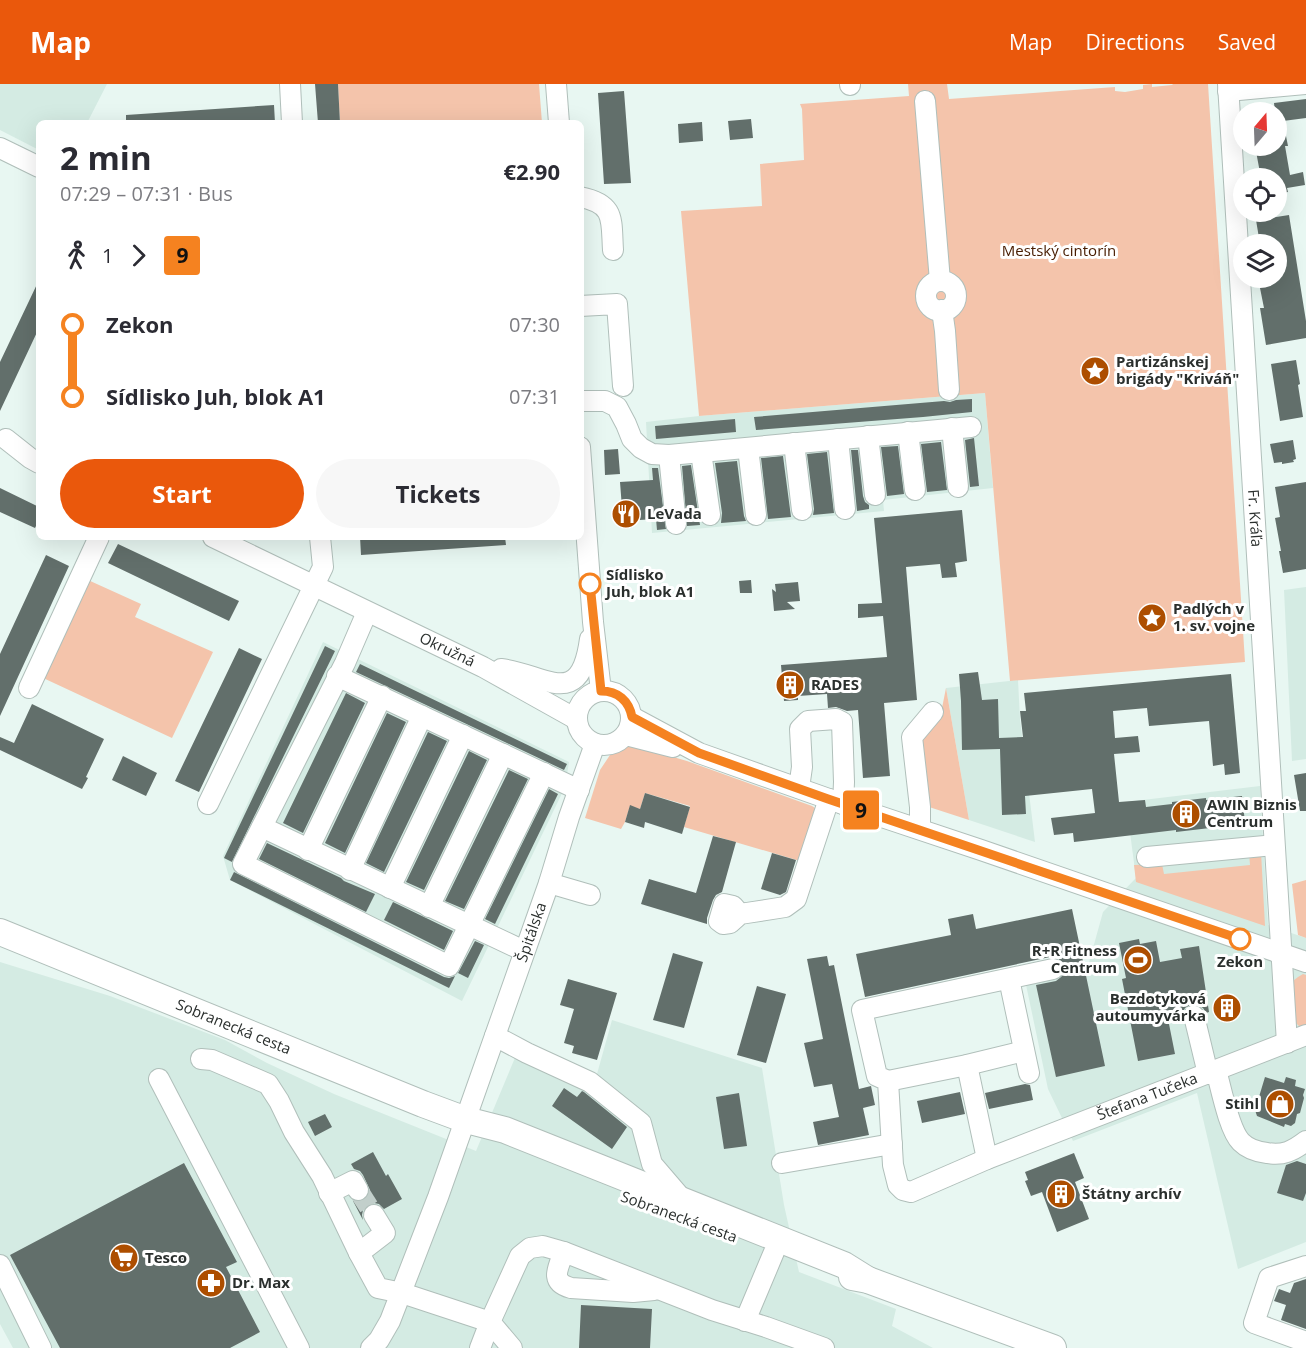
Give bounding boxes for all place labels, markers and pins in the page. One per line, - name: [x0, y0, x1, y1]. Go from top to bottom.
- place label: Partizánskej brigády "Kriváň": [1116, 351, 1239, 388]
- place icon: Partizánskej brigády "Kriváň": [1079, 355, 1111, 387]
- restaurant icon: LeVada: [610, 498, 642, 530]
- place label: LeVada: [647, 503, 702, 523]
- place label: Sídlisko Juh, blok A1: [604, 564, 694, 601]
- marker: Sídlisko Juh, blok A1: [579, 573, 601, 595]
- place label: Padlých v 1. sv. vojne: [1173, 598, 1255, 635]
- place icon: Padlých v 1. sv. vojne: [1136, 602, 1168, 634]
- building icon: RADES: [774, 669, 806, 701]
- place label: RADES: [811, 674, 859, 694]
- place label: AWIN Biznis Centrum: [1207, 794, 1297, 831]
- building icon: AWIN Biznis Centrum: [1170, 798, 1202, 830]
- marker: Zekon: [1229, 928, 1251, 950]
- place label: R+R Fitness Centrum: [1032, 940, 1117, 977]
- sports icon: R+R Fitness Centrum: [1122, 944, 1154, 976]
- place label: Zekon: [1217, 951, 1263, 971]
- place label: Bezdotyková autoumyvárka: [1095, 988, 1206, 1025]
- building icon: Bezdotyková autoumyvárka: [1211, 992, 1243, 1024]
- shop icon: Stihl: [1264, 1088, 1296, 1120]
- place label: Stihl: [1225, 1093, 1259, 1113]
- building icon: Štátny archív: [1045, 1178, 1077, 1210]
- place label: Štátny archív: [1082, 1183, 1182, 1203]
- supermarket icon: Tesco: [108, 1242, 140, 1274]
- place label: Tesco: [145, 1247, 187, 1267]
- pharmacy icon: Dr. Max: [195, 1267, 227, 1299]
- place label: Dr. Max: [232, 1272, 290, 1292]

